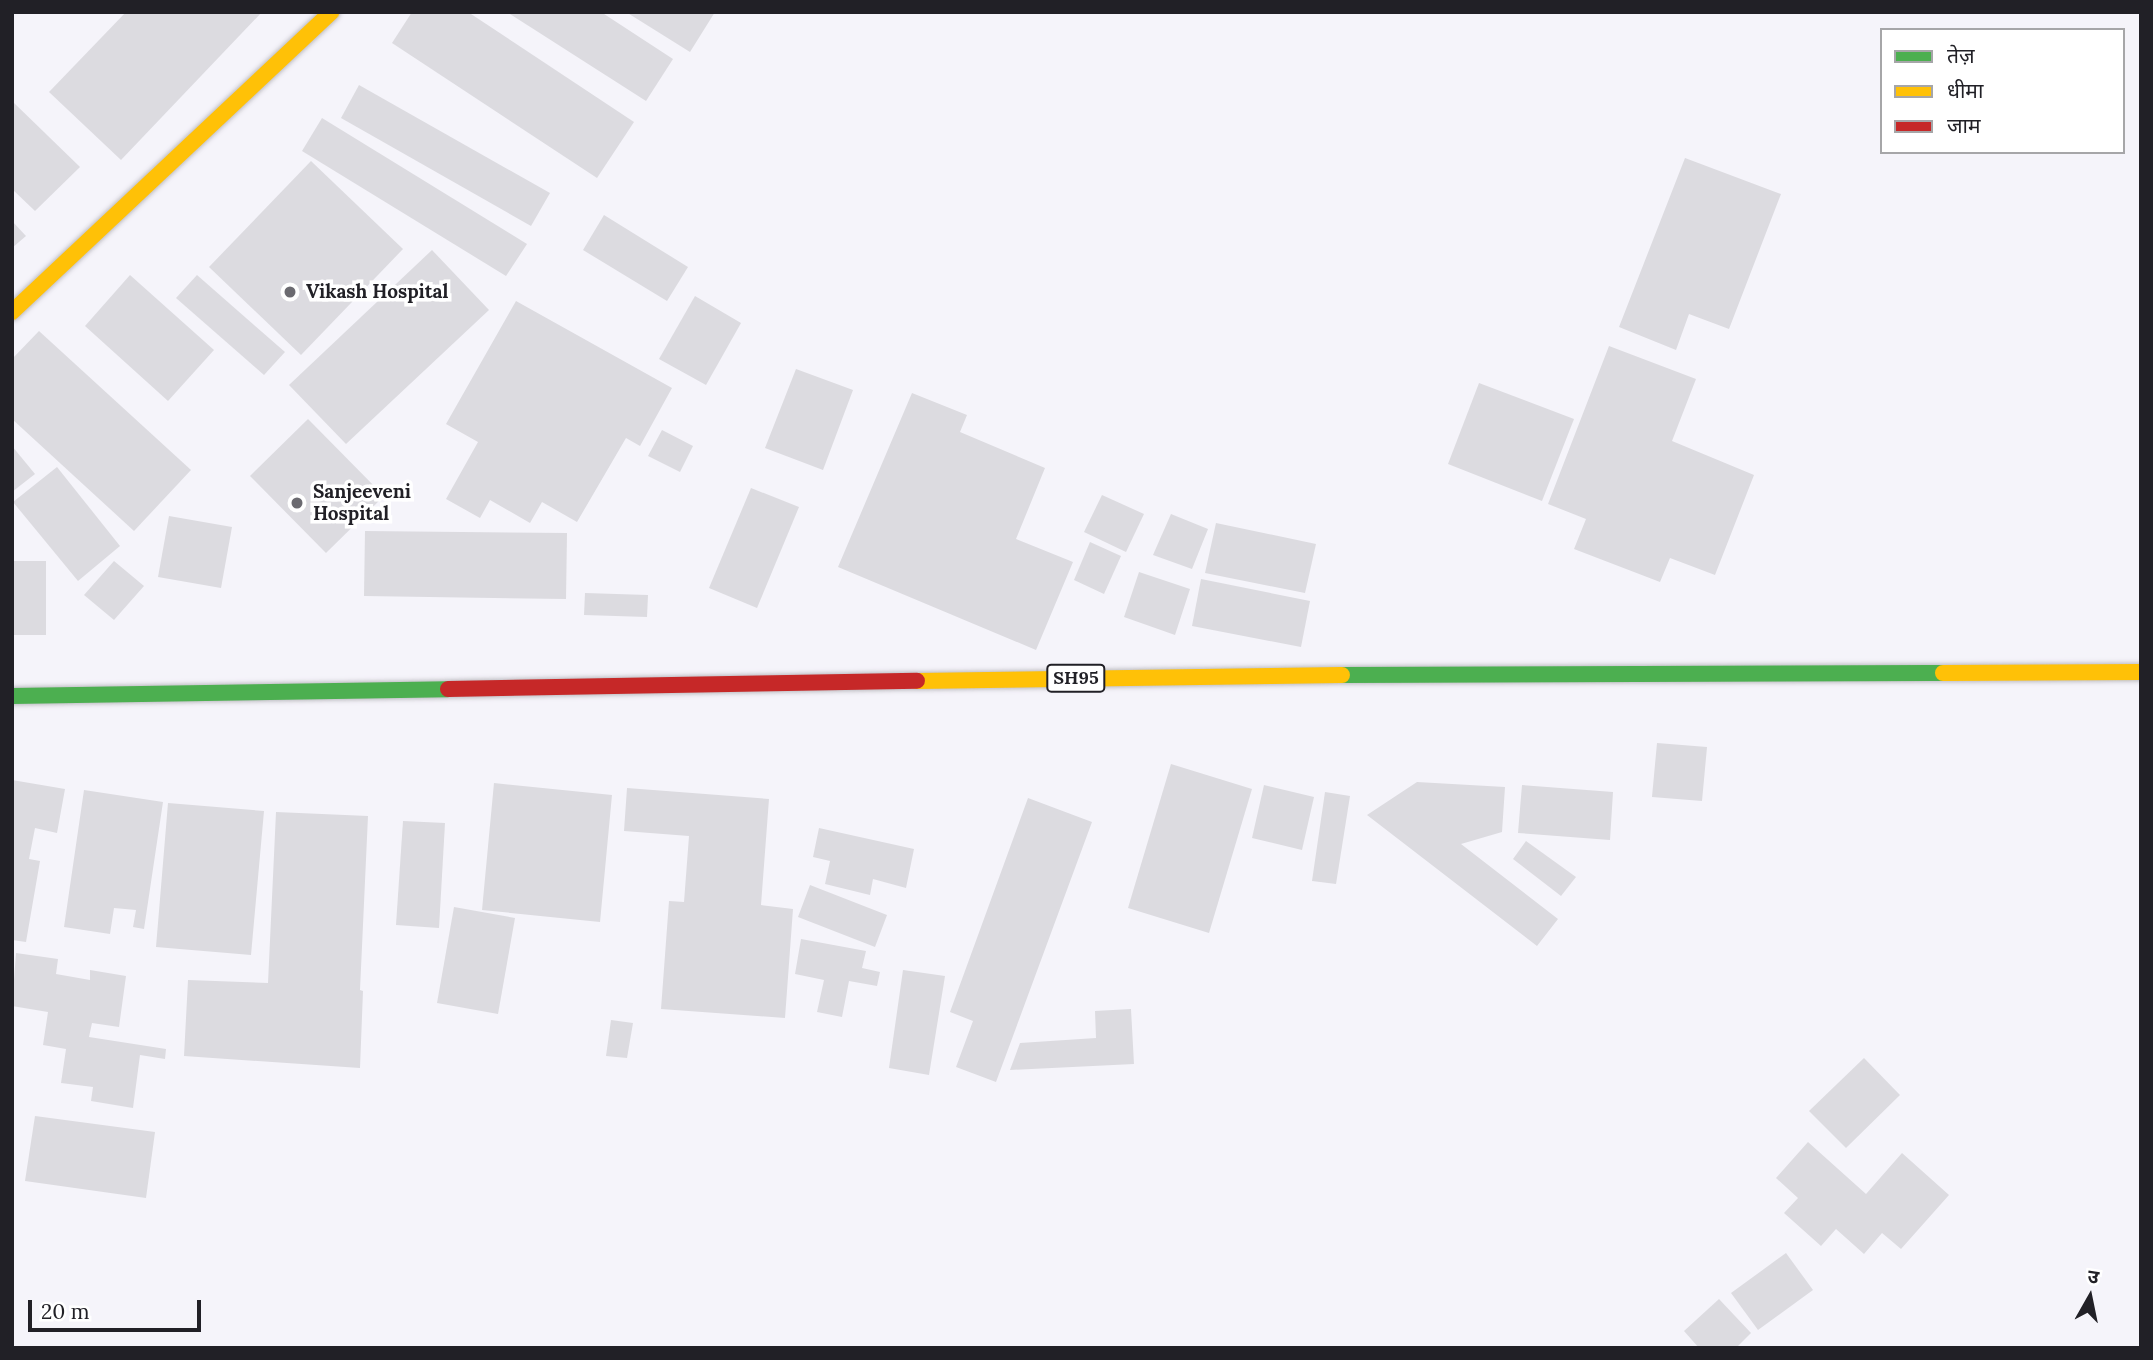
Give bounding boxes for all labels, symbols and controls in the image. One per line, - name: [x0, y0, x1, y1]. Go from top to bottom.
- legend: [1880, 28, 2125, 154]
- text: तेज़: [1947, 42, 1975, 69]
- text: धीमा: [1947, 77, 1983, 104]
- text: जाम: [1947, 112, 1981, 139]
- place label: Vikash Hospital: [306, 281, 448, 303]
- marker: Vikash Hospital: [280, 282, 300, 302]
- place label: Sanjeeveni Hospital: [313, 481, 411, 525]
- marker: Sanjeeveni Hospital: [287, 493, 307, 513]
- road number: SH95: [1046, 664, 1106, 692]
- north arrow: [2055, 1262, 2125, 1332]
- text: उ: [2086, 1264, 2101, 1289]
- scale bar: [32, 1286, 205, 1330]
- text: 20 m: [41, 1298, 90, 1325]

